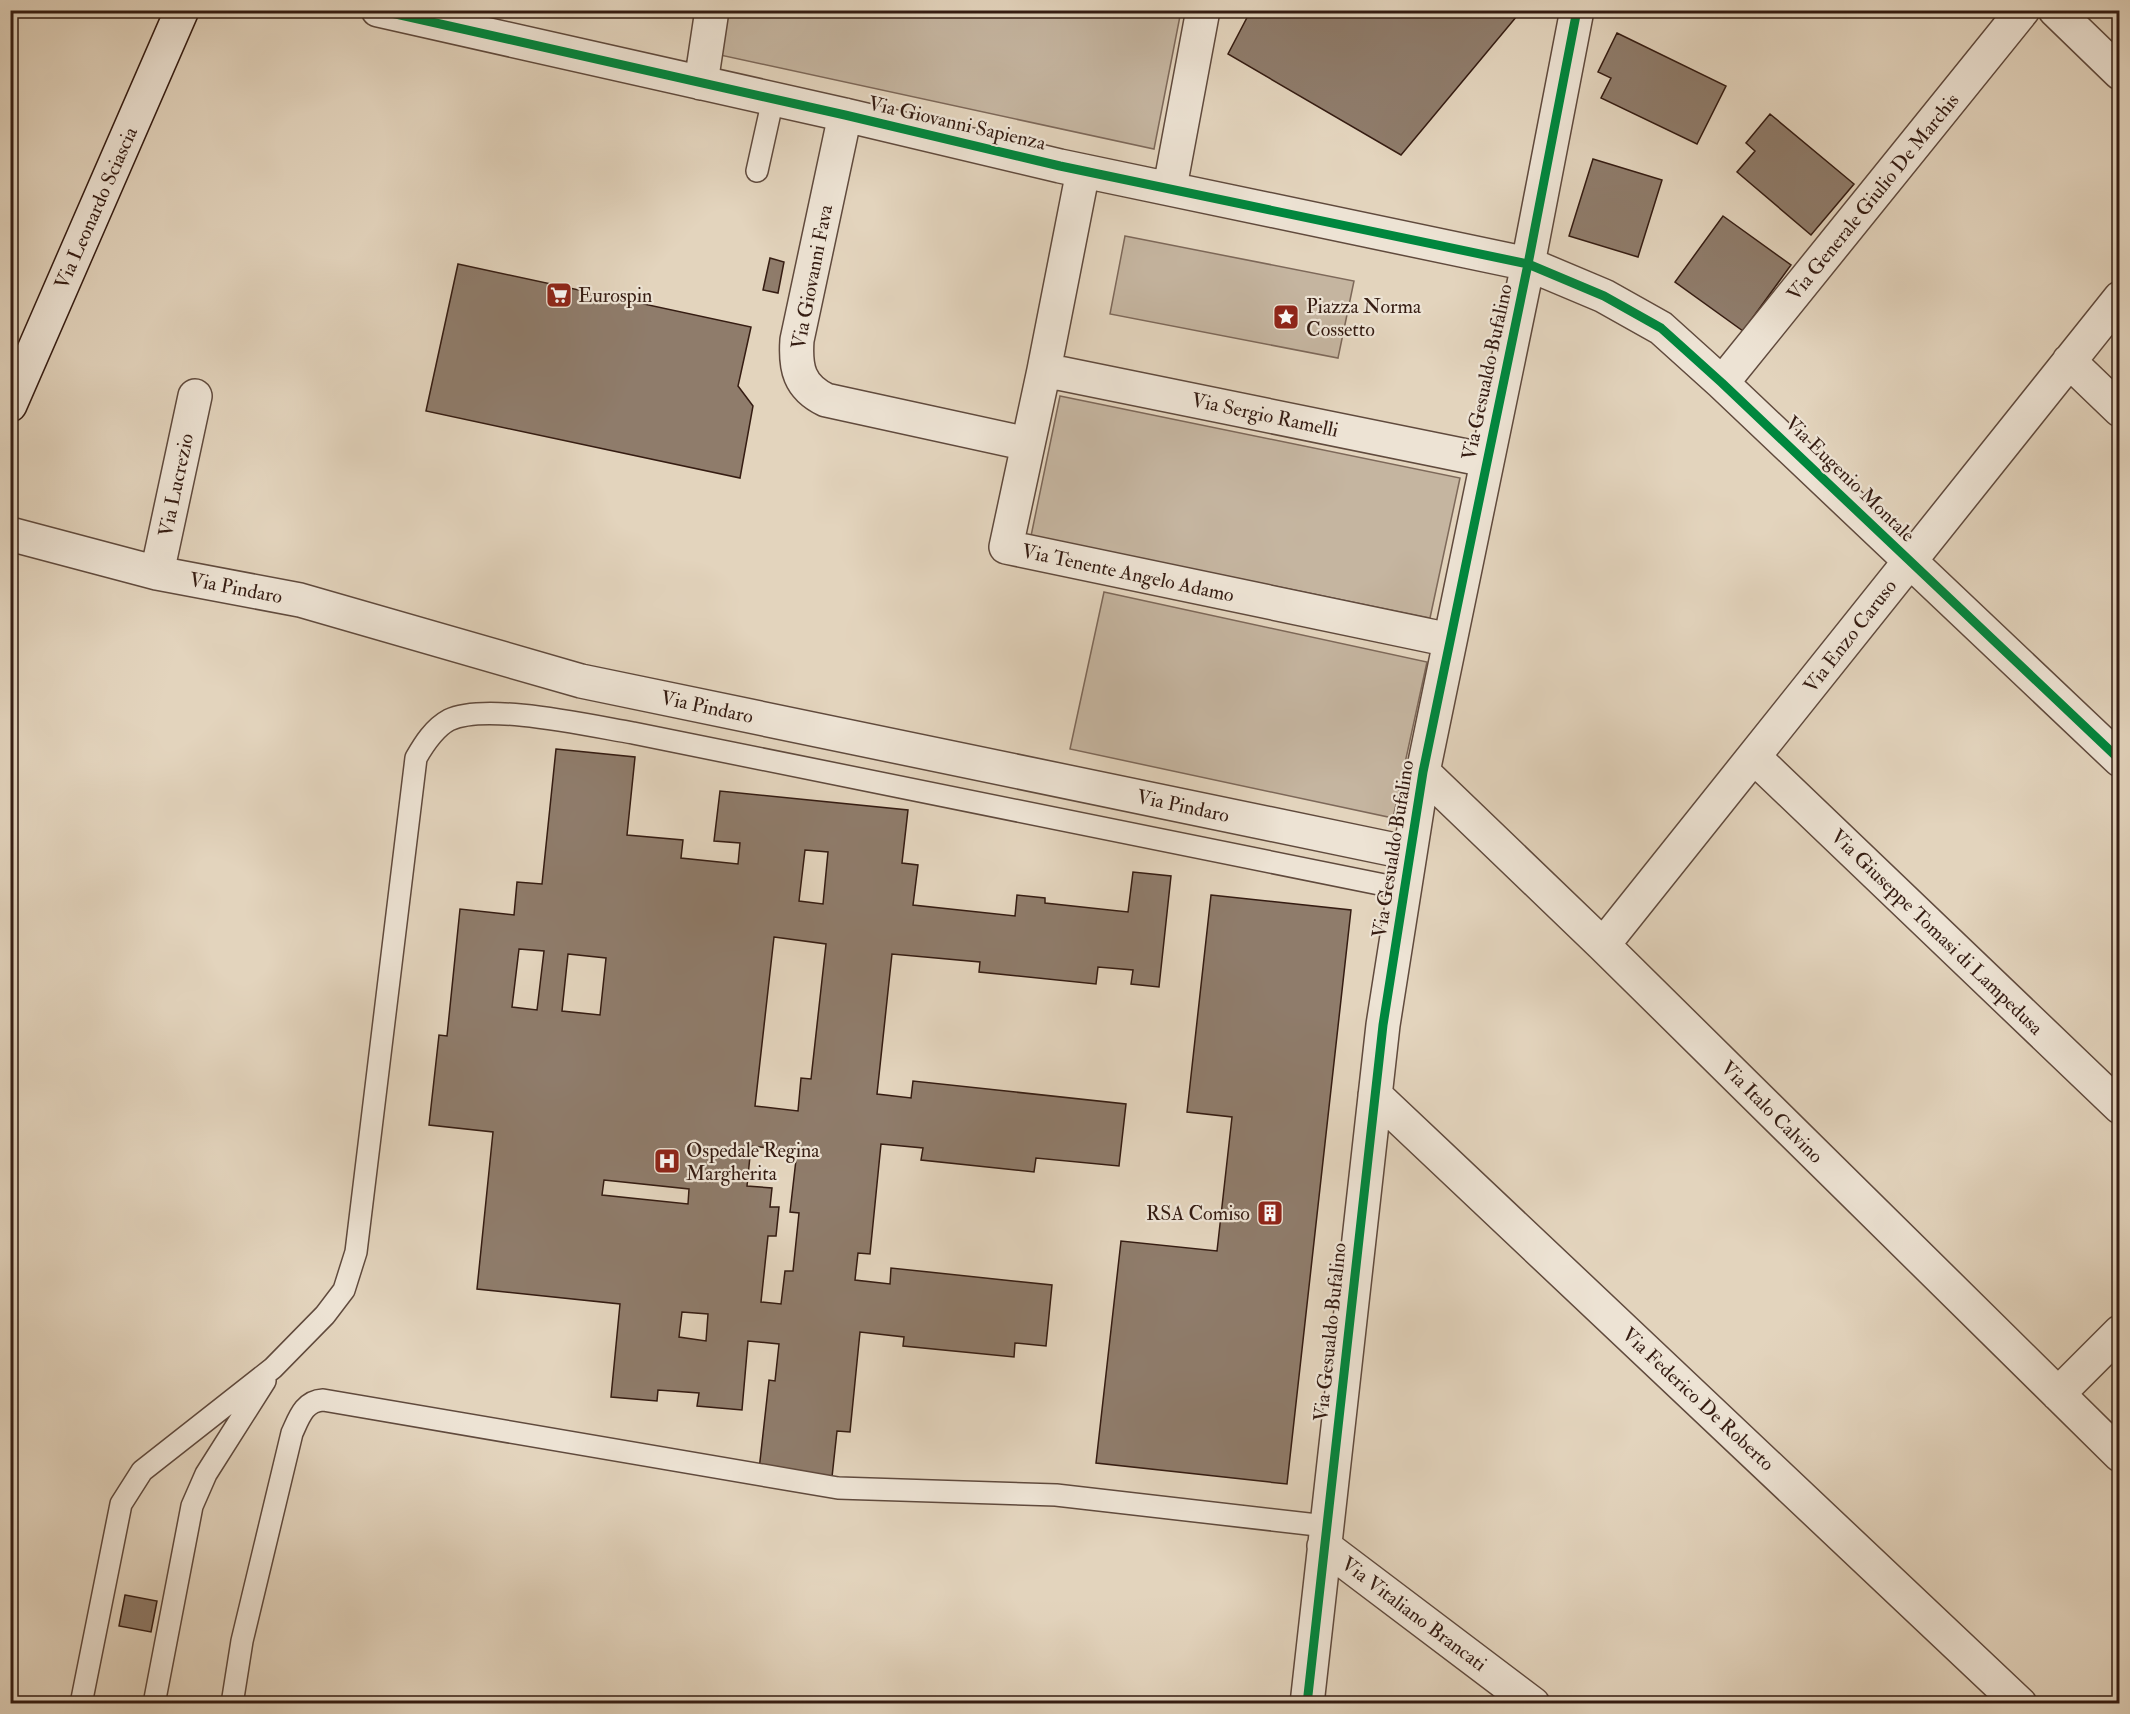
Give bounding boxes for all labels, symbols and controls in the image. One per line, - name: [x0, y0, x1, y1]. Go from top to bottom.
- street label: Via Generale Giulio De Marchis: [1781, 88, 1965, 306]
- street label: Via Giovanni Sapienza: [866, 90, 1049, 157]
- street label: Via Leonardo Sciascia: [49, 122, 143, 293]
- street label: Via Giovanni Fava: [786, 202, 838, 351]
- supermarket icon: Eurospin: [544, 280, 574, 310]
- street label: Via Gesualdo Bufalino: [1456, 282, 1518, 462]
- place label: Eurospin: [578, 283, 652, 309]
- place label: Piazza Norma Cossetto: [1306, 294, 1422, 342]
- place icon: Piazza Norma Cossetto: [1271, 302, 1301, 332]
- street label: Via Sergio Ramelli: [1189, 387, 1341, 443]
- street label: Via Eugenio Montale: [1780, 411, 1920, 547]
- street label: Via Lucrezio: [153, 431, 199, 539]
- street label: Via Tenente Angelo Adamo: [1020, 538, 1236, 608]
- street label: Via Pindaro: [187, 567, 285, 609]
- street label: Via Enzo Caruso: [1798, 574, 1902, 698]
- street label: Via Pindaro: [658, 685, 756, 729]
- street label: Via Gesualdo Bufalino: [1367, 758, 1419, 940]
- street label: Via Pindaro: [1134, 784, 1232, 828]
- street label: Via Giuseppe Tomasi di Lampedusa: [1825, 824, 2049, 1041]
- street label: Via Italo Calvino: [1715, 1055, 1829, 1169]
- place label: Ospedale Regina Margherita: [686, 1138, 820, 1186]
- hospital icon: Ospedale Regina Margherita: [652, 1146, 682, 1176]
- building icon: RSA Comiso: [1255, 1198, 1285, 1228]
- place label: RSA Comiso: [1146, 1201, 1250, 1226]
- street label: Via Gesualdo Bufalino: [1308, 1241, 1352, 1423]
- street label: Via Federico De Roberto: [1617, 1322, 1779, 1476]
- street label: Via Vitaliano Brancati: [1336, 1551, 1492, 1677]

